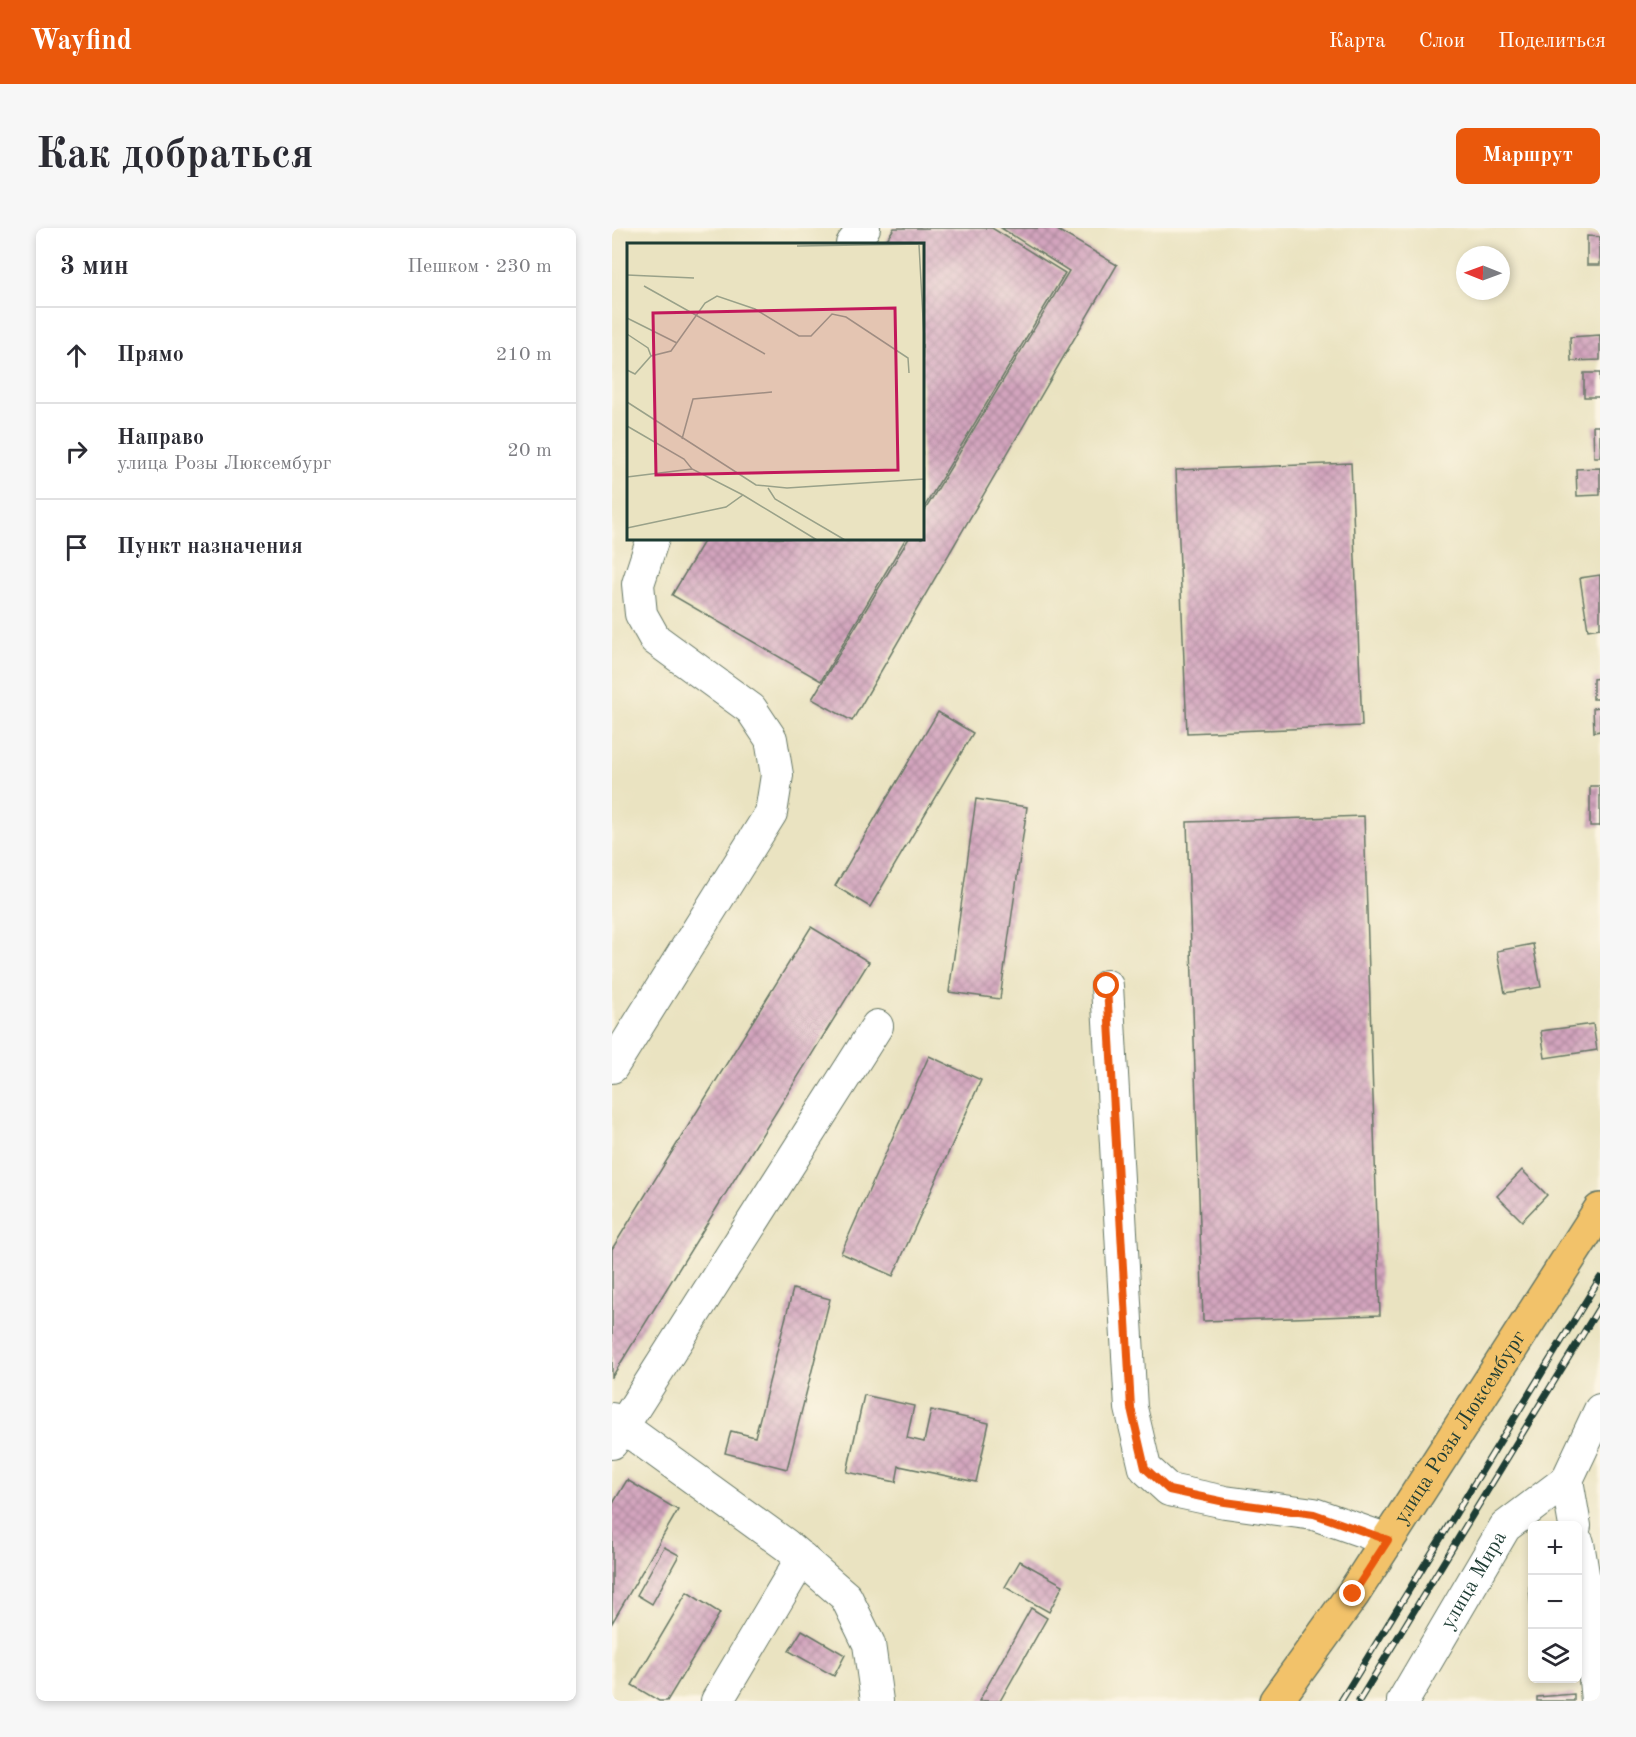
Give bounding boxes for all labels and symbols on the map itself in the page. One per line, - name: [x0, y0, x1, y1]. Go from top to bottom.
- inset map: [627, 243, 924, 540]
- north arrow: [1456, 246, 1510, 300]
- route start: [1093, 972, 1119, 998]
- street label: улица Розы Люксембург: [1390, 1327, 1530, 1528]
- street label: улица Мира: [1437, 1528, 1511, 1633]
- route end: [1339, 1580, 1365, 1606]

